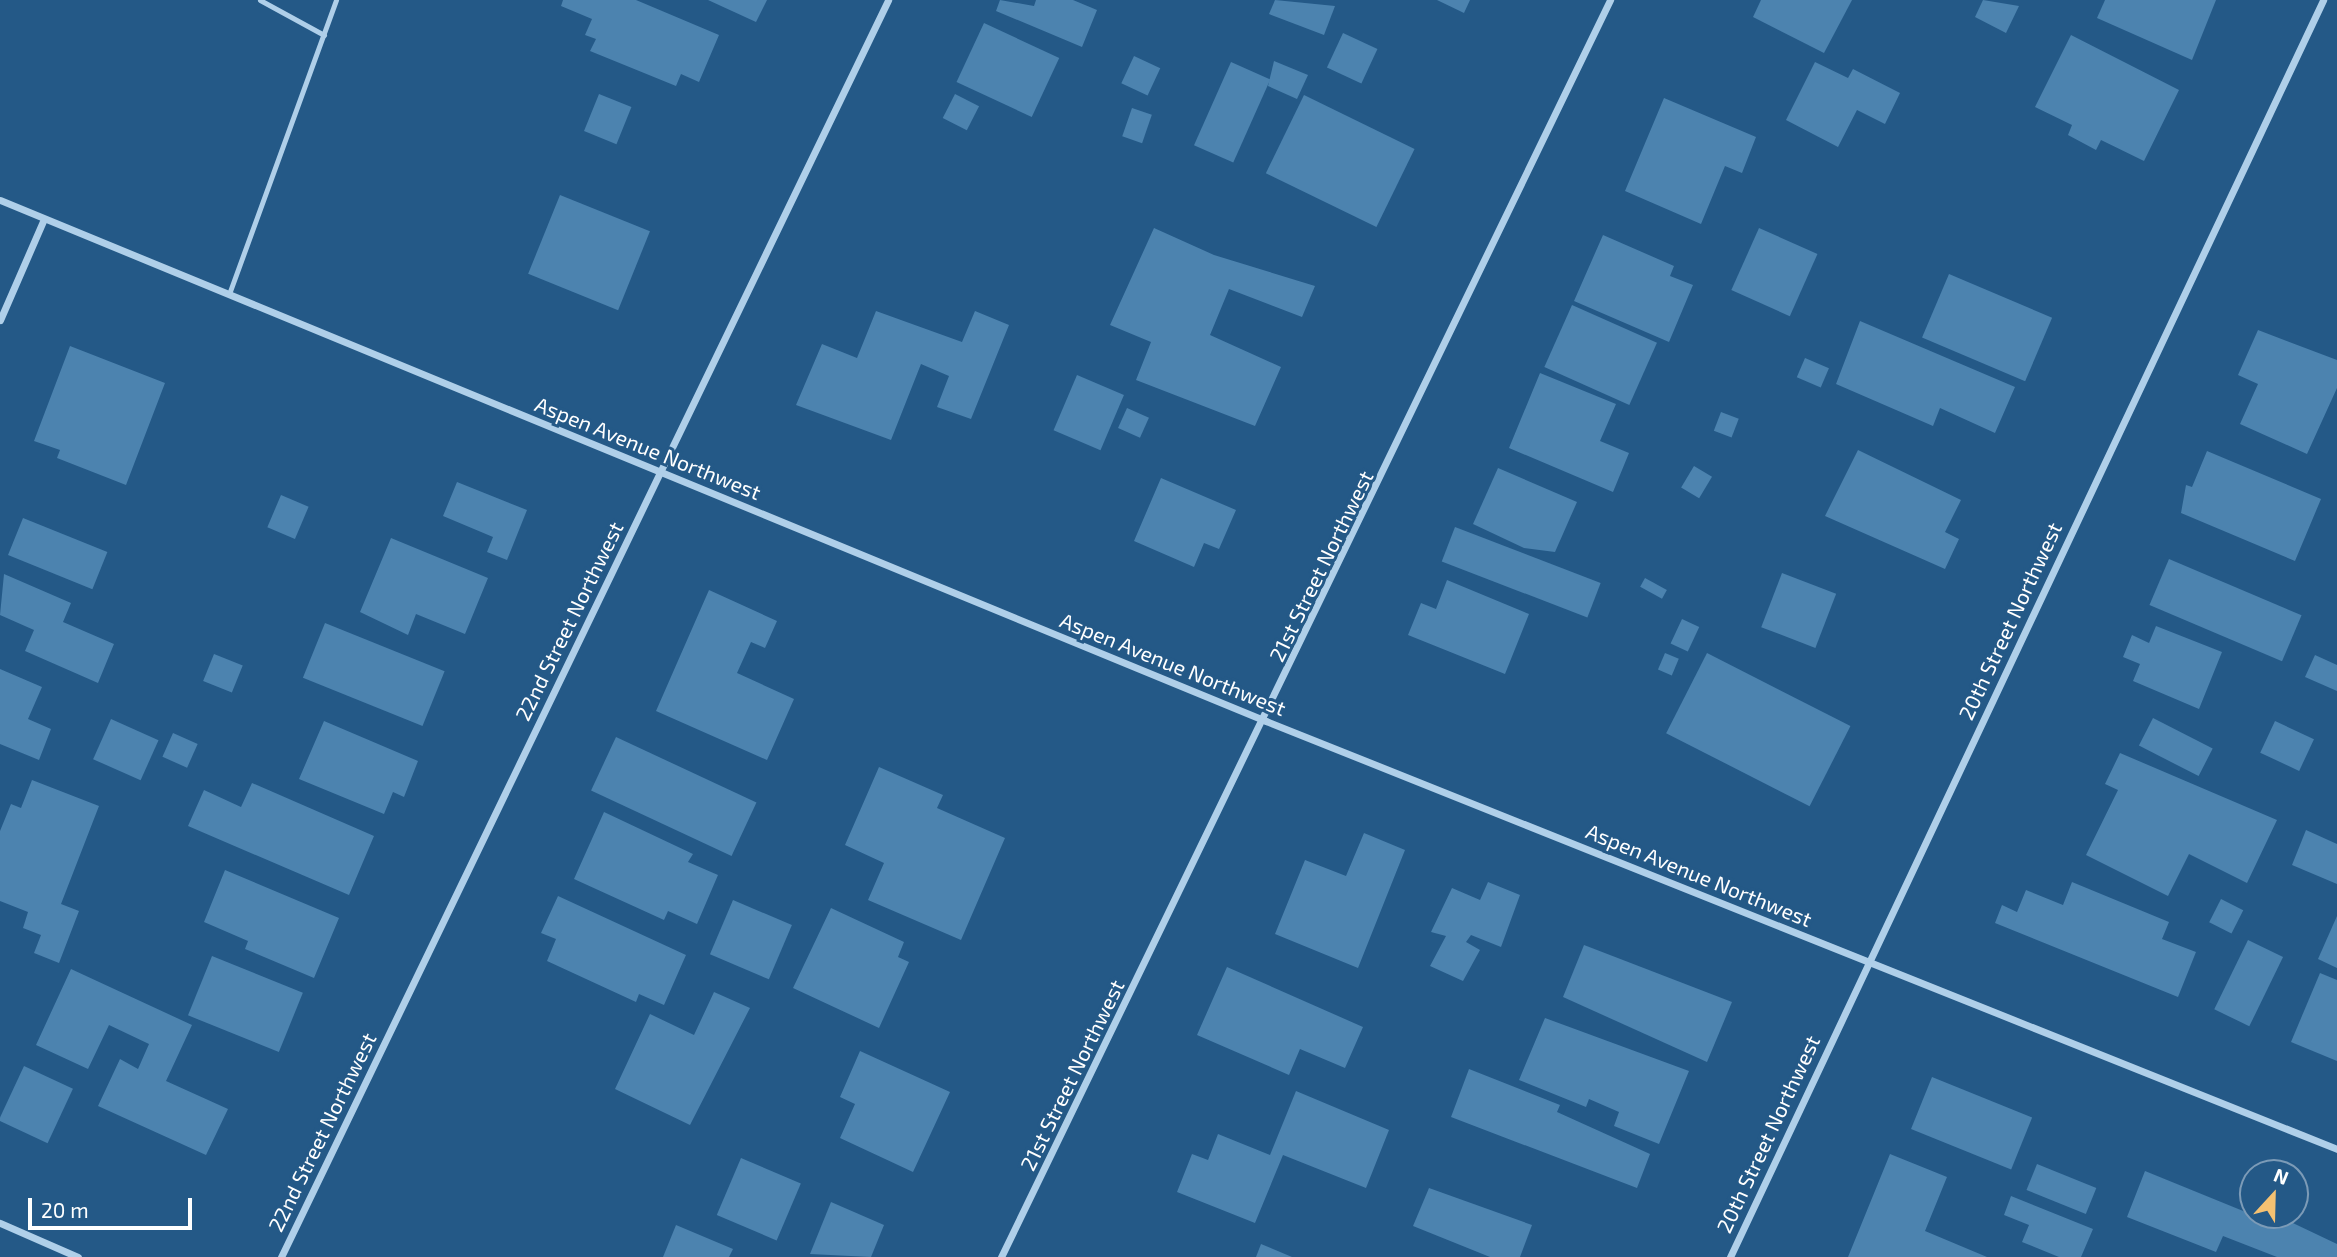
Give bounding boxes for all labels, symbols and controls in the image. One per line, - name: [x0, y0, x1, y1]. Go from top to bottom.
- street label: Aspen Avenue Northwest: [531, 391, 765, 505]
- street label: 21st Street Northwest: [1264, 467, 1378, 665]
- street label: 22nd Street Northwest: [510, 517, 628, 725]
- street label: 20th Street Northwest: [1953, 518, 2067, 724]
- street label: Aspen Avenue Northwest: [1056, 607, 1290, 721]
- street label: Aspen Avenue Northwest: [1582, 818, 1816, 932]
- street label: 21st Street Northwest: [1015, 976, 1129, 1174]
- street label: 22nd Street Northwest: [263, 1028, 381, 1236]
- street label: 20th Street Northwest: [1711, 1031, 1825, 1237]
- north arrow: [2239, 1159, 2309, 1229]
- text: N: [2271, 1163, 2292, 1189]
- scale bar: [32, 1184, 196, 1228]
- text: 20 m: [41, 1197, 89, 1222]

